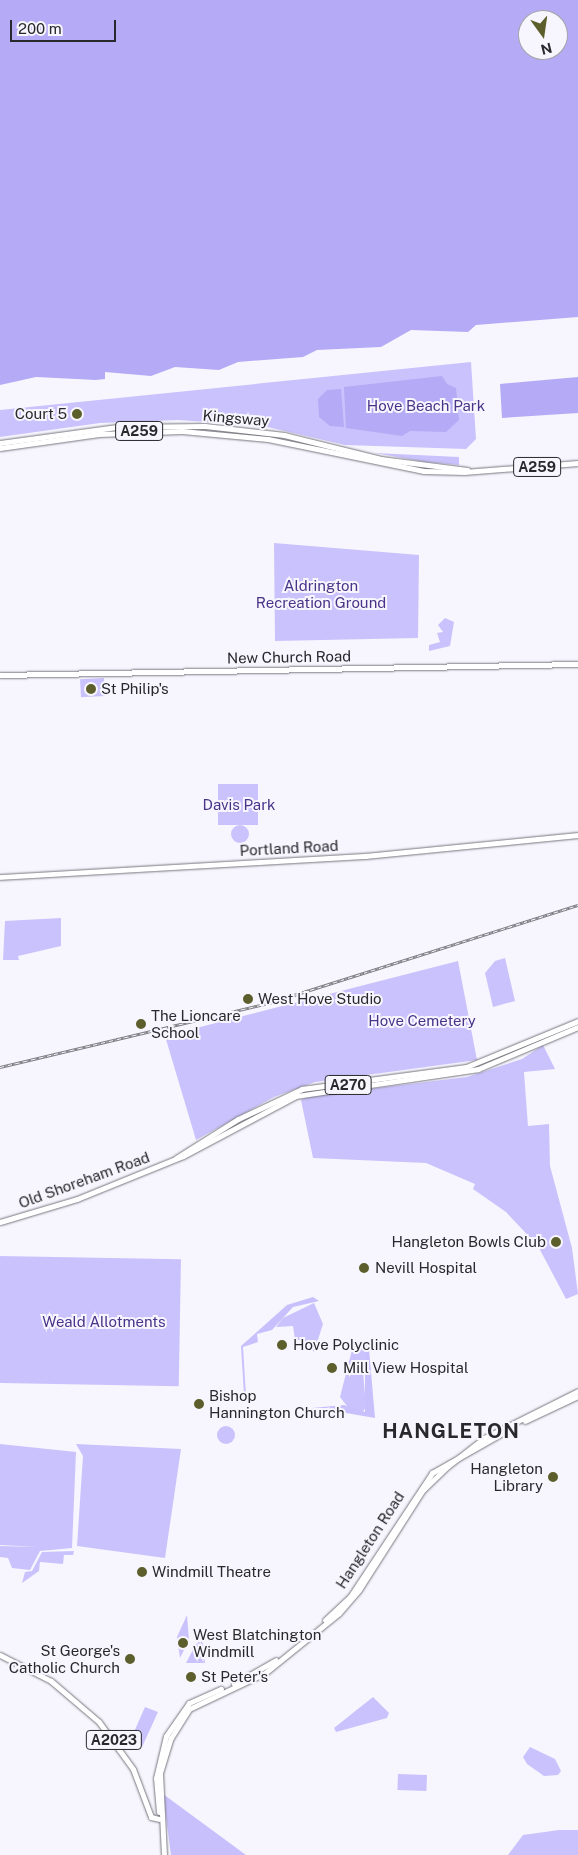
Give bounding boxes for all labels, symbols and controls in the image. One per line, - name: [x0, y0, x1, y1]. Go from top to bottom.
- scale bar: [12, 10, 119, 42]
- north arrow: [518, 10, 568, 60]
- text: 200 m: [18, 20, 62, 37]
- text: N: [539, 39, 554, 58]
- park label: Hove Beach Park: [367, 397, 485, 415]
- place label: Court 5: [15, 405, 67, 423]
- street label: Kingsway: [202, 406, 270, 430]
- marker: Court 5: [71, 408, 83, 420]
- road number: A259: [114, 420, 164, 442]
- road number: A259: [512, 456, 562, 478]
- park label: Aldrington Recreation Ground: [256, 576, 386, 611]
- street label: New Church Road: [227, 647, 351, 667]
- place label: St Philip's: [101, 680, 169, 698]
- marker: St Philip's: [85, 683, 97, 695]
- park label: Davis Park: [203, 796, 275, 814]
- street label: Portland Road: [239, 836, 339, 860]
- place label: West Hove Studio: [258, 990, 382, 1008]
- marker: West Hove Studio: [242, 993, 254, 1005]
- place label: The Lioncare School: [151, 1006, 241, 1041]
- park label: Hove Cemetery: [368, 1012, 476, 1030]
- marker: The Lioncare School: [135, 1018, 147, 1030]
- road number: A270: [324, 1074, 372, 1096]
- street label: Old Shoreham Road: [16, 1148, 152, 1212]
- place label: Hangleton Bowls Club: [391, 1233, 546, 1251]
- marker: Hangleton Bowls Club: [550, 1236, 562, 1248]
- place label: Nevill Hospital: [375, 1259, 477, 1277]
- marker: Nevill Hospital: [357, 1261, 371, 1275]
- park label: Weald Allotments: [42, 1313, 166, 1331]
- place label: Hove Polyclinic: [293, 1336, 399, 1354]
- marker: Hove Polyclinic: [275, 1338, 289, 1352]
- place label: Mill View Hospital: [343, 1359, 469, 1377]
- marker: Mill View Hospital: [325, 1361, 339, 1375]
- place label: Bishop Hannington Church: [209, 1386, 345, 1421]
- marker: Bishop Hannington Church: [193, 1398, 205, 1410]
- district label: HANGLETON: [381, 1419, 521, 1443]
- place label: Hangleton Library: [470, 1459, 543, 1494]
- marker: Hangleton Library: [547, 1471, 559, 1483]
- street label: Hangleton Road: [332, 1488, 408, 1592]
- place label: Windmill Theatre: [152, 1563, 271, 1581]
- marker: Windmill Theatre: [136, 1566, 148, 1578]
- place label: West Blatchington Windmill: [193, 1625, 321, 1660]
- marker: West Blatchington Windmill: [177, 1637, 189, 1649]
- place label: St George's Catholic Church: [9, 1641, 120, 1676]
- marker: St George's Catholic Church: [124, 1653, 136, 1665]
- place label: St Peter's: [201, 1668, 268, 1686]
- marker: St Peter's: [185, 1671, 197, 1683]
- road number: A2023: [85, 1728, 143, 1752]

